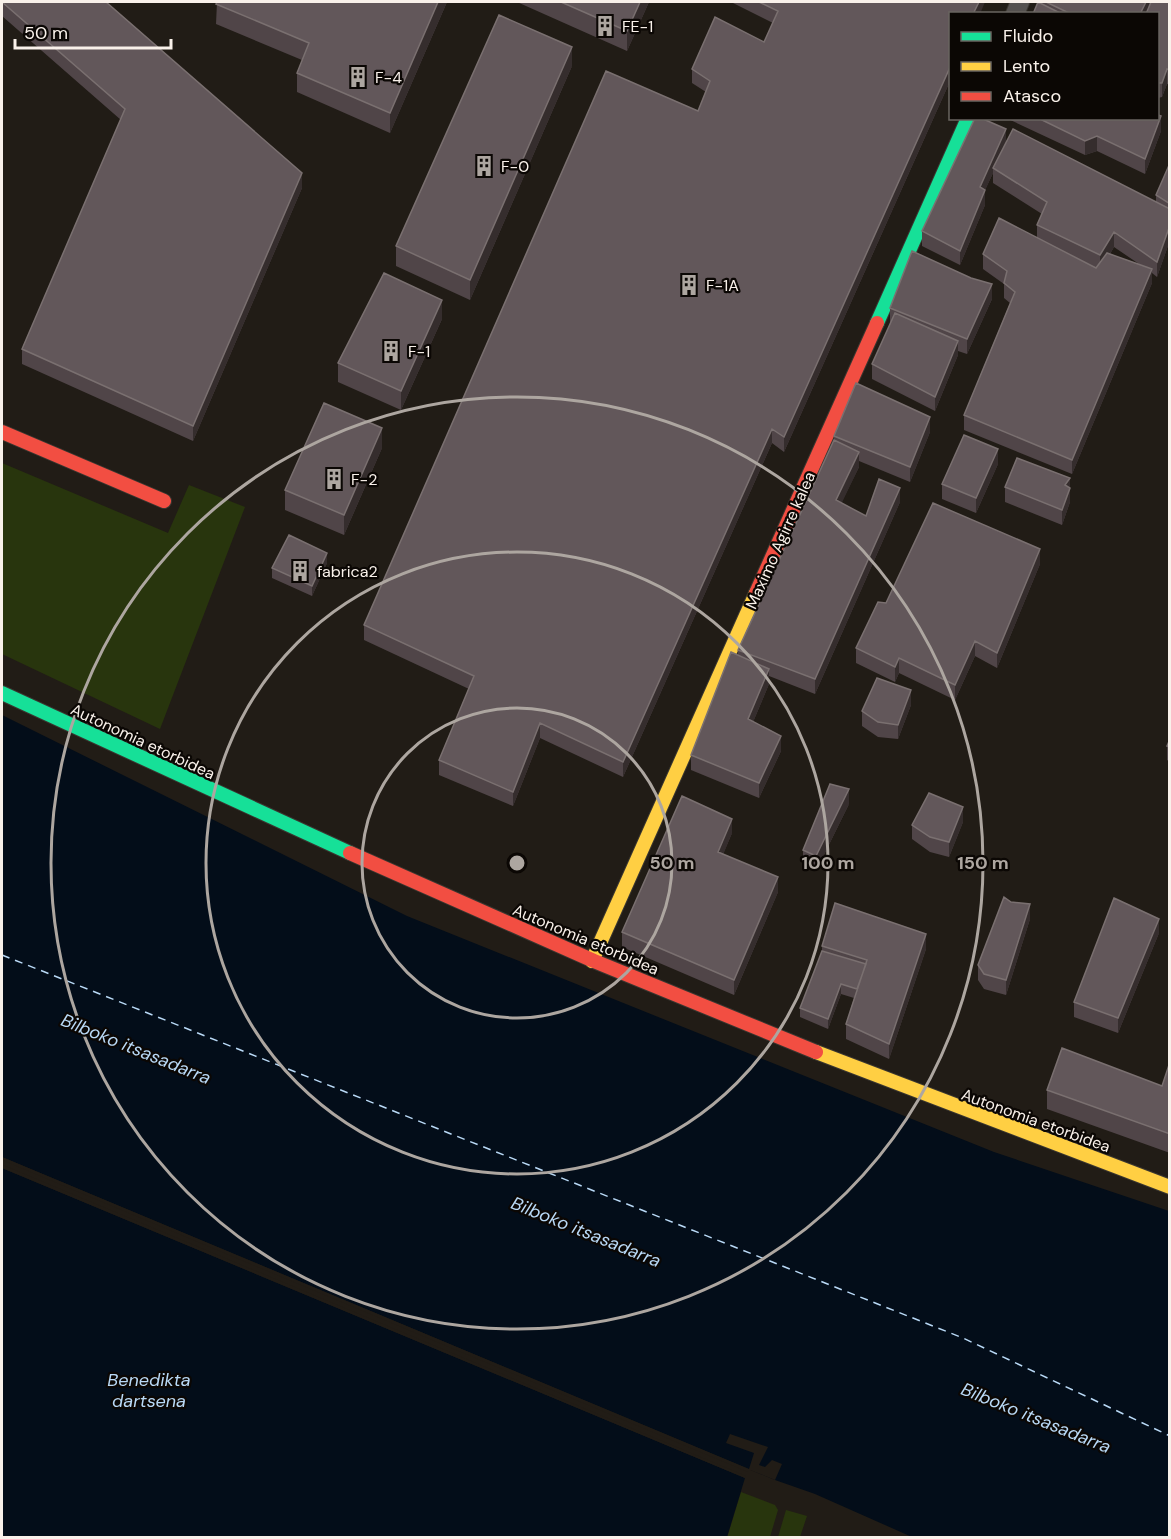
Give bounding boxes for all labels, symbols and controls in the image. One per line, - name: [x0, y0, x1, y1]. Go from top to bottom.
- scale bar: [15, 12, 171, 50]
- legend: [949, 12, 1159, 120]
- building icon: FE-1: [593, 14, 617, 38]
- place label: FE-1: [622, 16, 653, 37]
- text: 50 m: [24, 21, 68, 45]
- text: Fluido: [1003, 24, 1053, 48]
- text: Lento: [1003, 54, 1050, 78]
- building icon: F-4: [346, 65, 370, 89]
- place label: F-4: [375, 67, 402, 88]
- text: Atasco: [1003, 84, 1061, 108]
- building icon: F-0: [472, 154, 496, 178]
- place label: F-0: [501, 156, 529, 177]
- building icon: F-1A: [677, 273, 701, 297]
- place label: F-1A: [706, 275, 739, 296]
- building icon: F-1: [379, 339, 403, 363]
- place label: F-1: [408, 341, 430, 362]
- building icon: F-2: [322, 467, 346, 491]
- street label: Maximo Agirre kalea: [741, 468, 820, 612]
- place label: F-2: [351, 469, 377, 490]
- building icon: fabrica2: [288, 559, 312, 583]
- place label: fabrica2: [317, 561, 378, 582]
- street label: Autonomia etorbidea: [67, 699, 218, 784]
- text: 50 m: [649, 851, 695, 875]
- text: 100 m: [801, 851, 855, 875]
- text: 150 m: [957, 851, 1009, 875]
- centre of rings: [507, 853, 527, 873]
- street label: Autonomia etorbidea: [510, 899, 662, 980]
- water label: Bilboko itsasadarra: [58, 1008, 215, 1090]
- street label: Autonomia etorbidea: [959, 1084, 1113, 1157]
- water label: Bilboko itsasadarra: [508, 1191, 665, 1273]
- water label: Benedikta dartsena: [107, 1368, 191, 1413]
- water label: Bilboko itsasadarra: [958, 1377, 1115, 1459]

